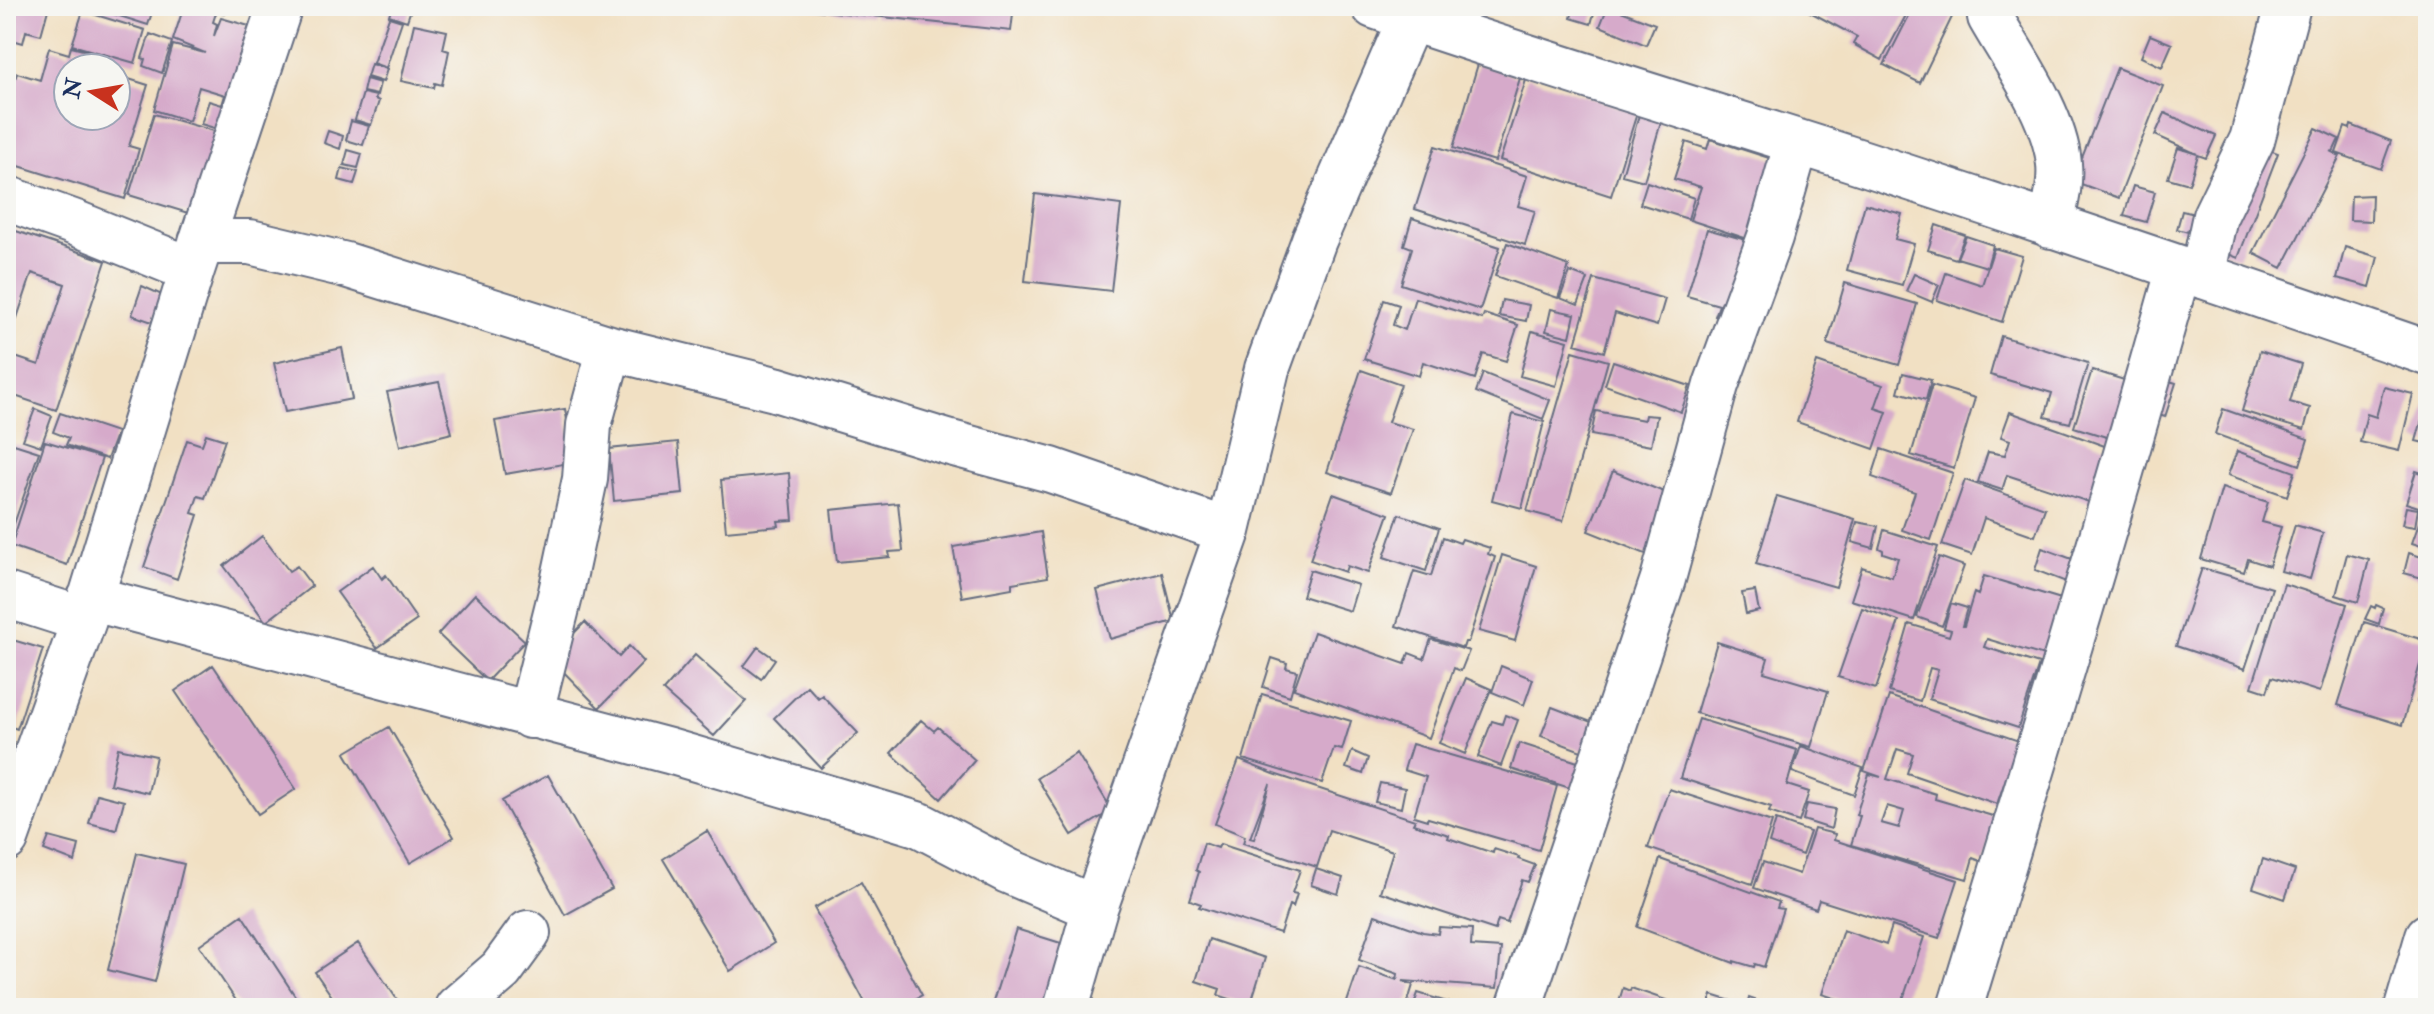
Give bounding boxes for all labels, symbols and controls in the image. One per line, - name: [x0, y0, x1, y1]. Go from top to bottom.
- north arrow: [52, 52, 132, 132]
- text: N: [58, 76, 89, 102]

